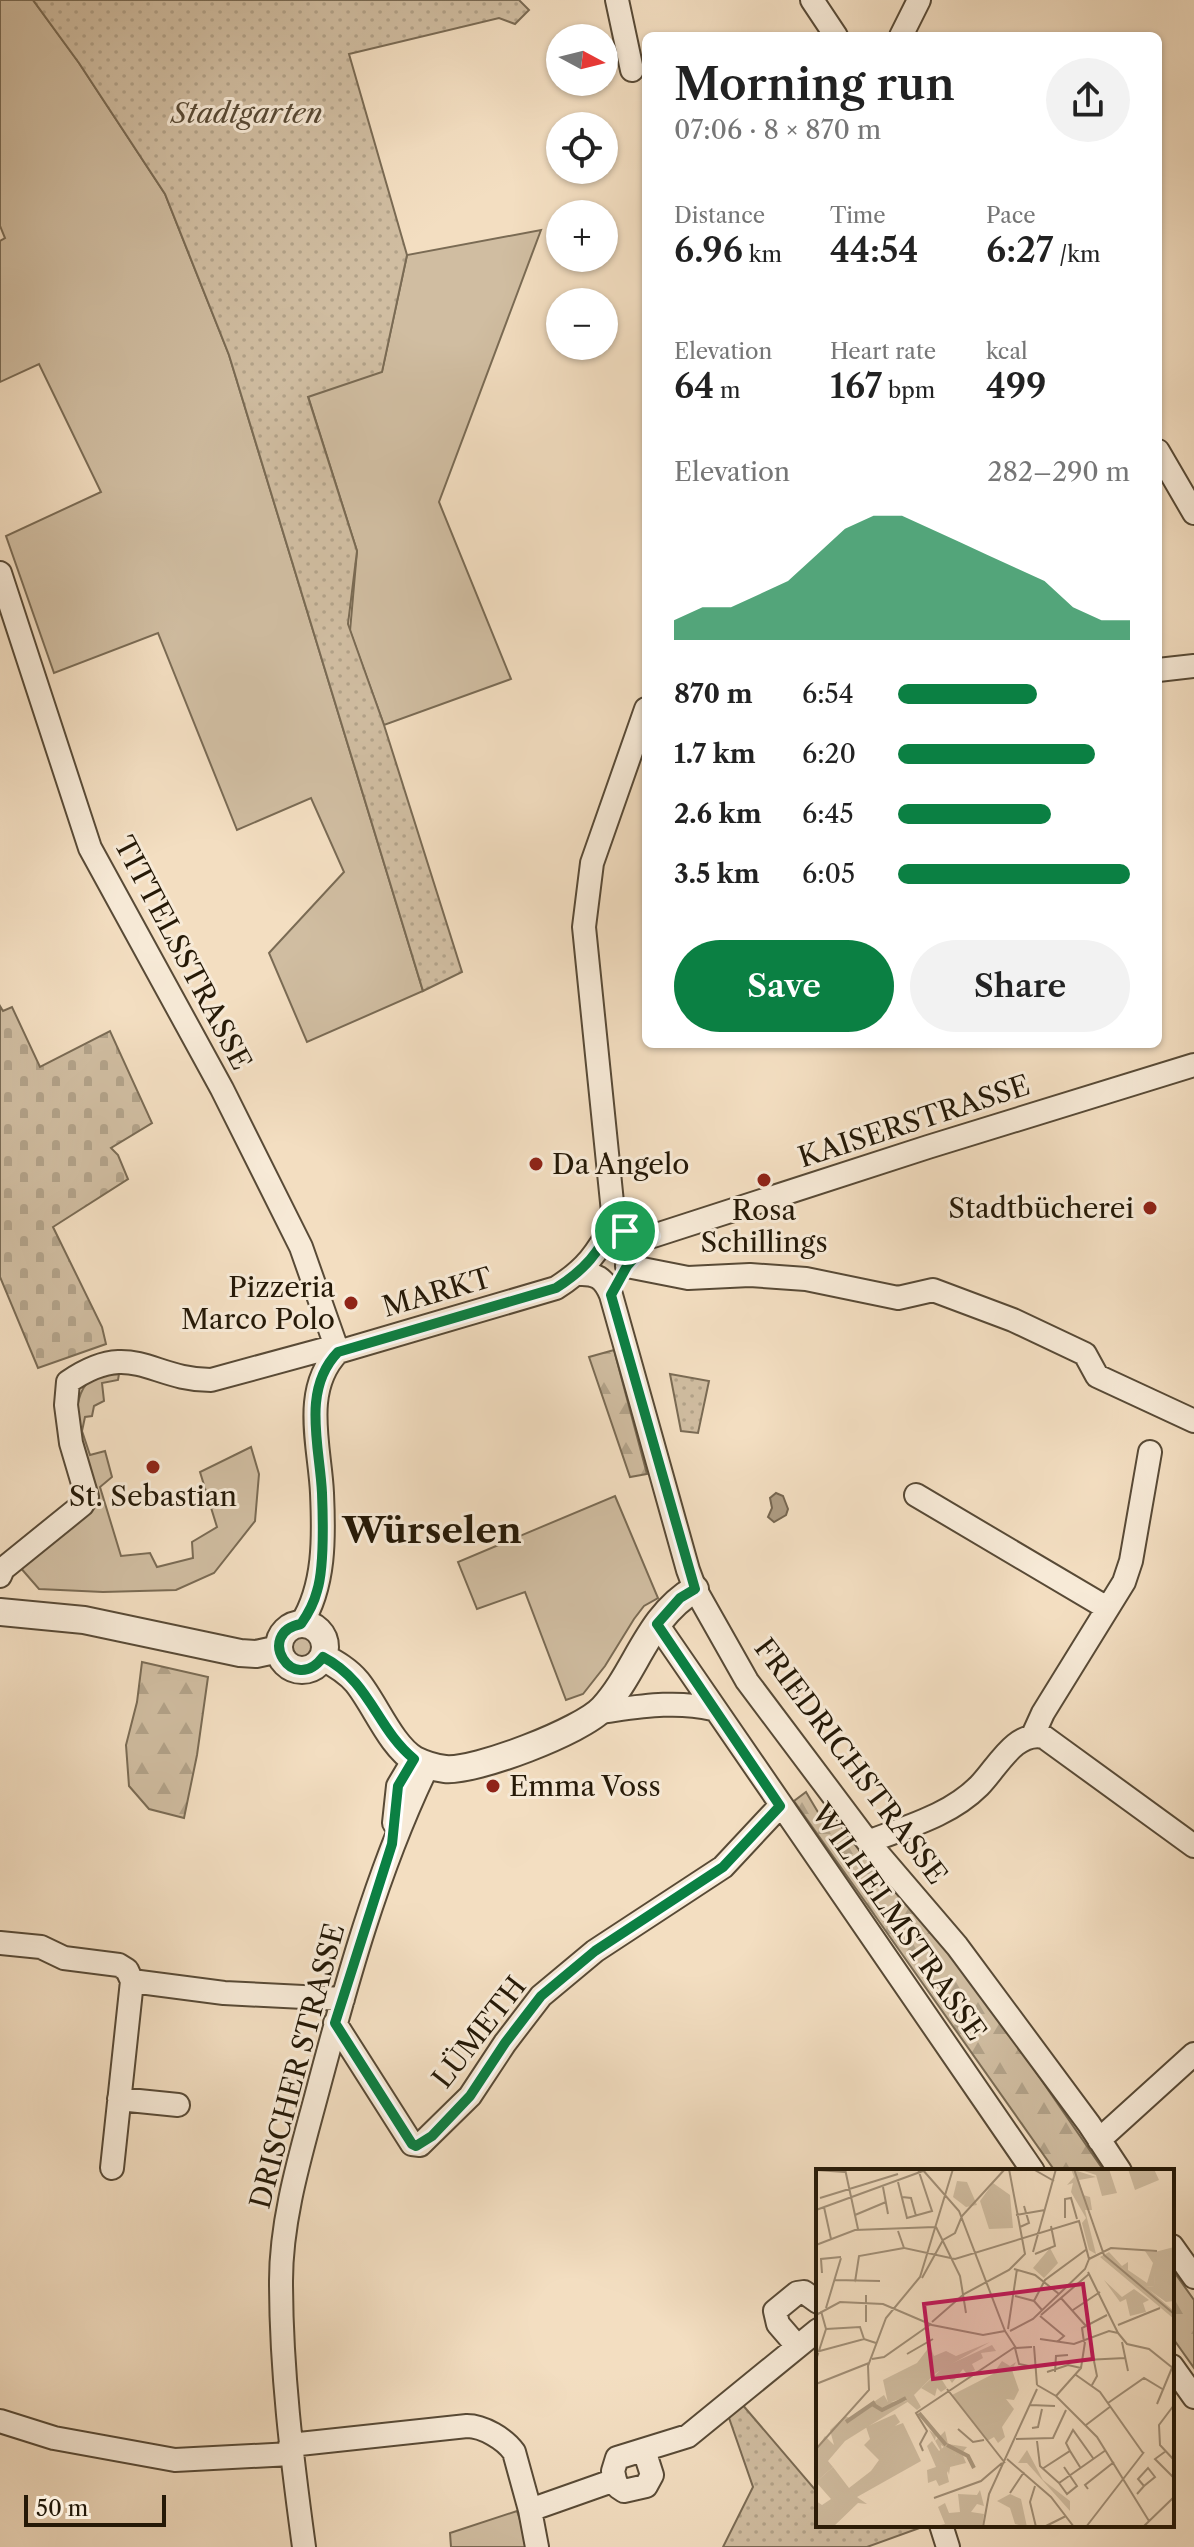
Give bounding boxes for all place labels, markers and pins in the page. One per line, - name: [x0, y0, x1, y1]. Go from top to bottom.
- place label: Da Angelo: [552, 1147, 690, 1181]
- marker: Da Angelo: [527, 1155, 545, 1173]
- marker: Rosa Schillings: [755, 1171, 773, 1189]
- place label: Stadtbücherei: [948, 1191, 1134, 1225]
- place label: Rosa Schillings: [700, 1193, 828, 1259]
- pin: [591, 1197, 659, 1265]
- marker: Stadtbücherei: [1141, 1199, 1159, 1217]
- place label: Pizzeria Marco Polo: [181, 1270, 335, 1336]
- marker: Pizzeria Marco Polo: [342, 1294, 360, 1312]
- marker: St. Sebastian: [144, 1458, 162, 1476]
- place label: St. Sebastian: [69, 1479, 237, 1513]
- place label: Emma Voss: [509, 1769, 661, 1803]
- marker: Emma Voss: [484, 1777, 502, 1795]

